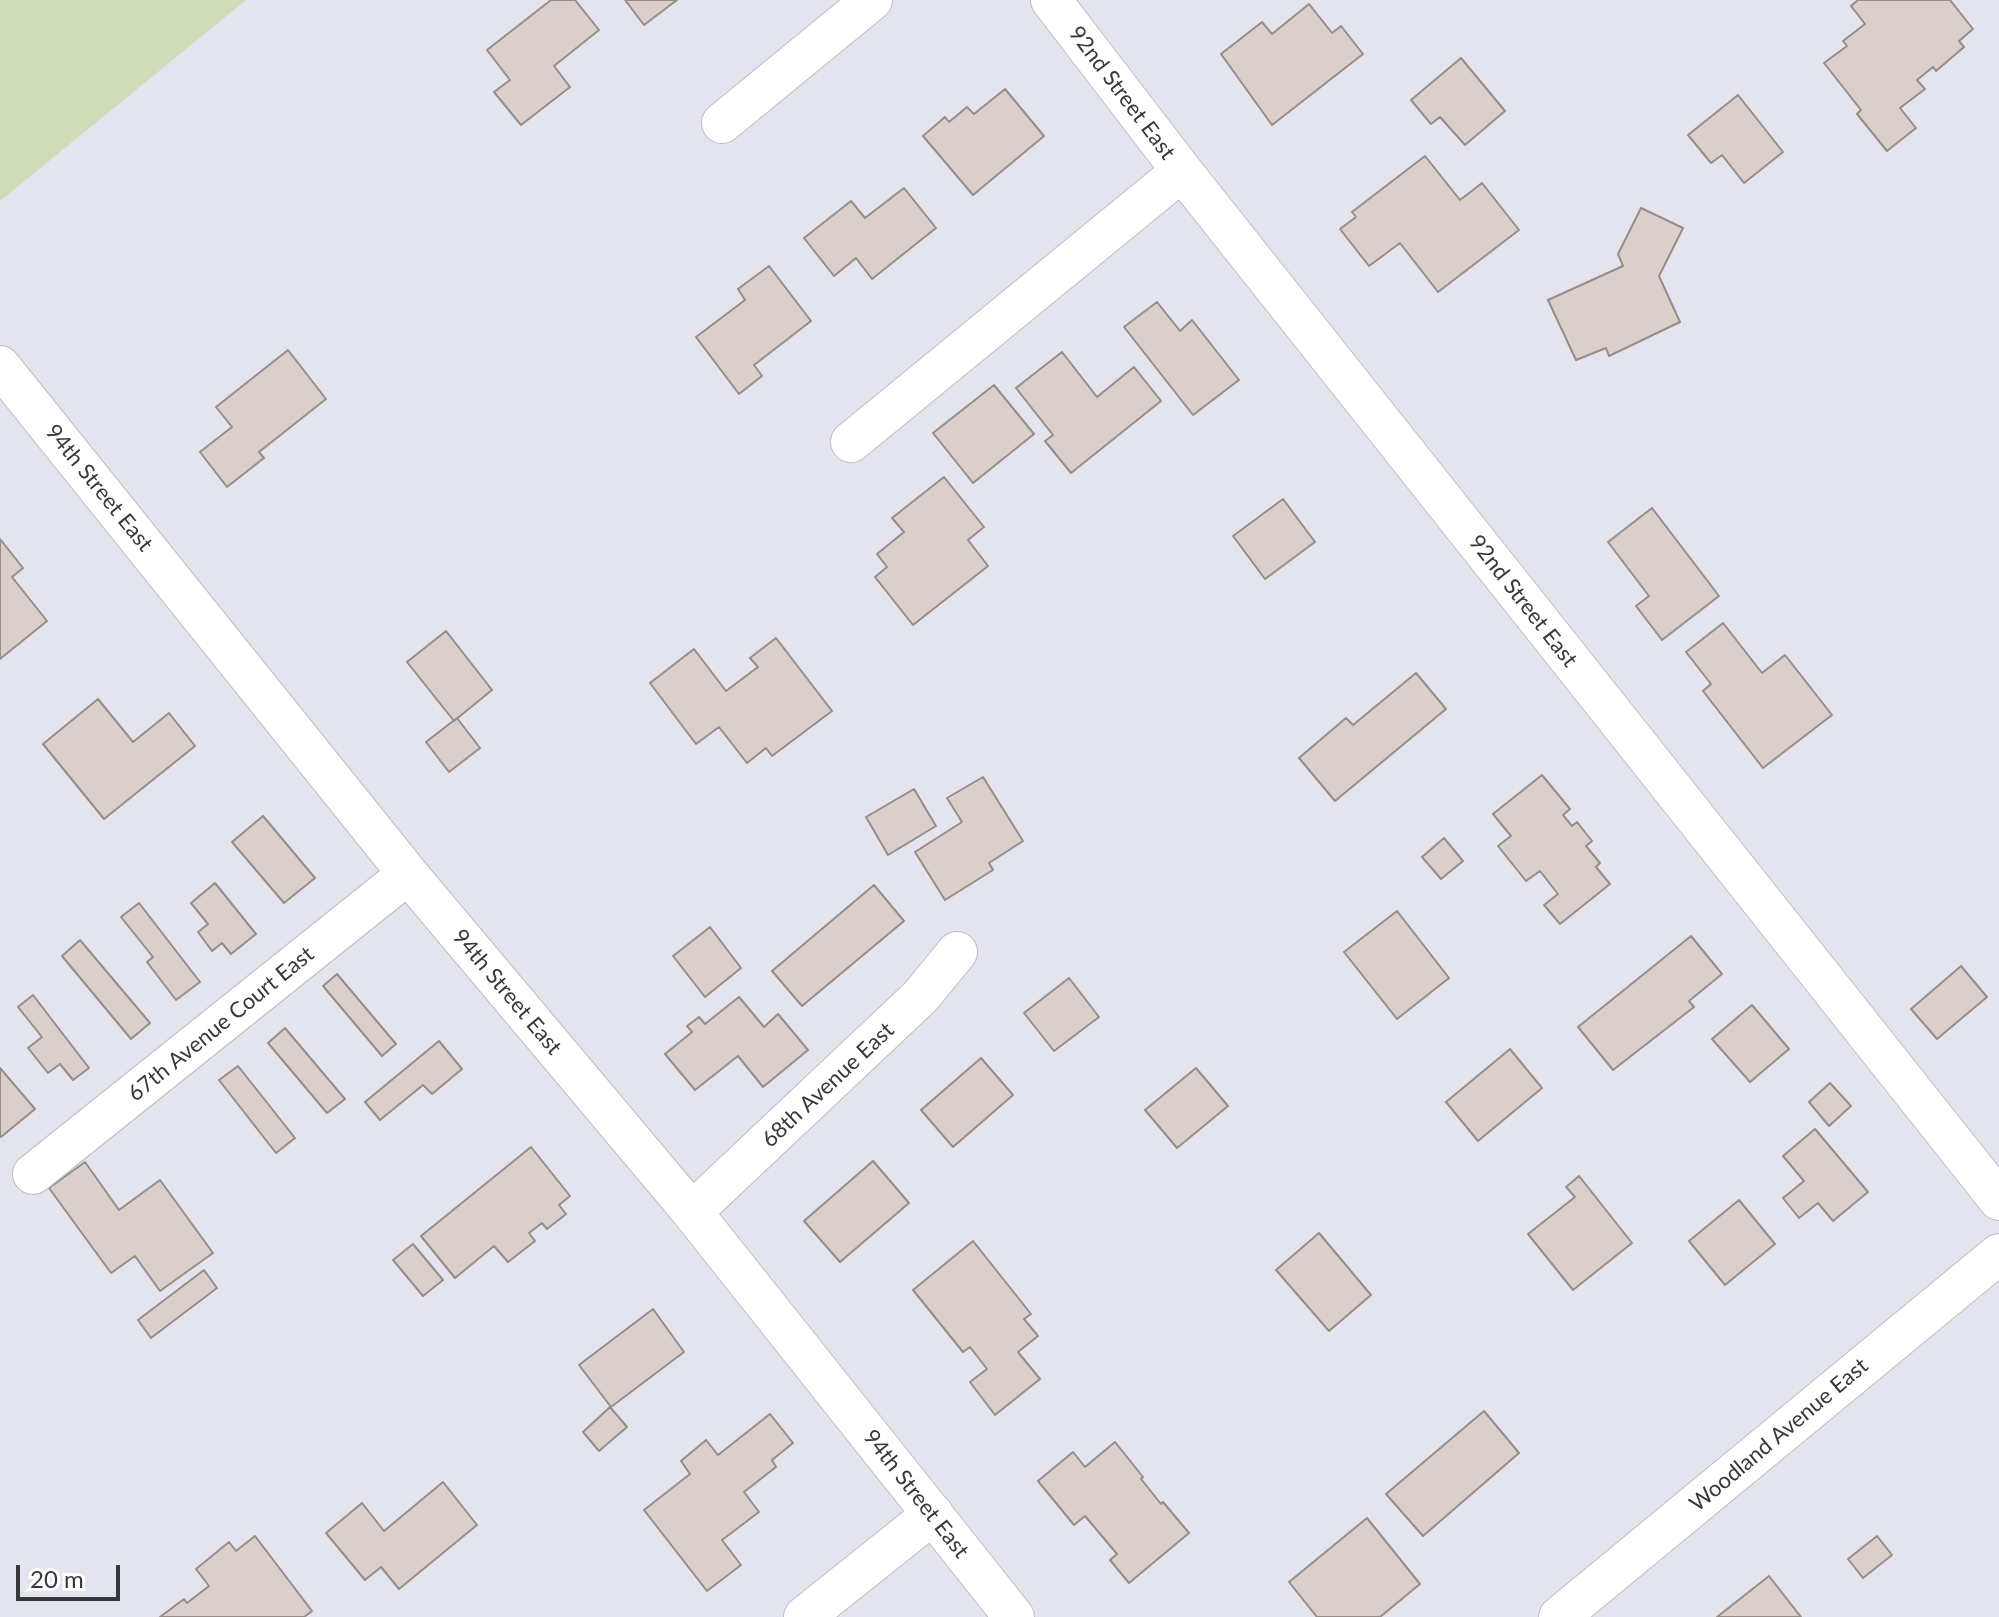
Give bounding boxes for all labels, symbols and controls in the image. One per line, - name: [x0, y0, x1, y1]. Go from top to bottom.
- street label: 92nd Street East: [1063, 21, 1181, 165]
- street label: 94th Street East: [40, 419, 158, 557]
- street label: 92nd Street East: [1463, 530, 1583, 672]
- street label: 94th Street East: [447, 924, 567, 1060]
- street label: 67th Avenue Court East: [123, 941, 319, 1107]
- street label: 68th Avenue East: [757, 1017, 899, 1153]
- street label: Woodland Avenue East: [1685, 1353, 1873, 1517]
- street label: 94th Street East: [858, 1424, 974, 1564]
- scale bar: [20, 1549, 124, 1599]
- text: 20 m: [30, 1564, 84, 1593]

